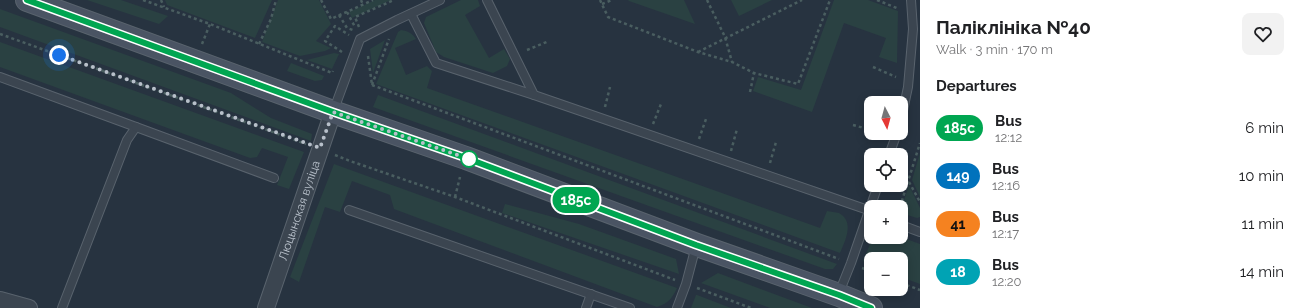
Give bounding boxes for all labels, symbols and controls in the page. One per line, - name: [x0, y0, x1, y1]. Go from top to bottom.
- button: heart: [1242, 13, 1284, 55]
- text: Паліклініка №40: [936, 16, 1091, 38]
- text: Walk · 3 min · 170 m: [936, 42, 1053, 57]
- your location: [49, 45, 69, 65]
- text: Departures: [936, 77, 1017, 95]
- north arrow: [864, 96, 908, 140]
- map controls: [864, 96, 908, 296]
- text: Bus: [995, 112, 1022, 130]
- text: 6 min: [1245, 119, 1284, 137]
- text: 185с: [944, 120, 975, 136]
- text: 12:12: [995, 130, 1022, 145]
- button: locate: [864, 148, 908, 192]
- unlabelled marker: [460, 150, 478, 168]
- street label: Люцынская вуліца: [276, 159, 323, 262]
- text: Bus: [992, 160, 1019, 178]
- text: 10 min: [1239, 167, 1284, 185]
- text: 149: [946, 168, 970, 184]
- text: 12:16: [992, 178, 1020, 193]
- line badge: 185с: [548, 187, 604, 213]
- text: 185с: [560, 192, 592, 208]
- button: +: [864, 200, 908, 244]
- text: Bus: [992, 208, 1019, 226]
- text: 11 min: [1242, 215, 1284, 233]
- text: 41: [951, 216, 965, 232]
- text: 12:17: [992, 226, 1019, 241]
- button: −: [864, 252, 908, 296]
- text: Bus: [992, 256, 1019, 274]
- text: 14 min: [1240, 263, 1284, 281]
- text: 18: [950, 264, 966, 280]
- text: 12:20: [992, 274, 1022, 289]

